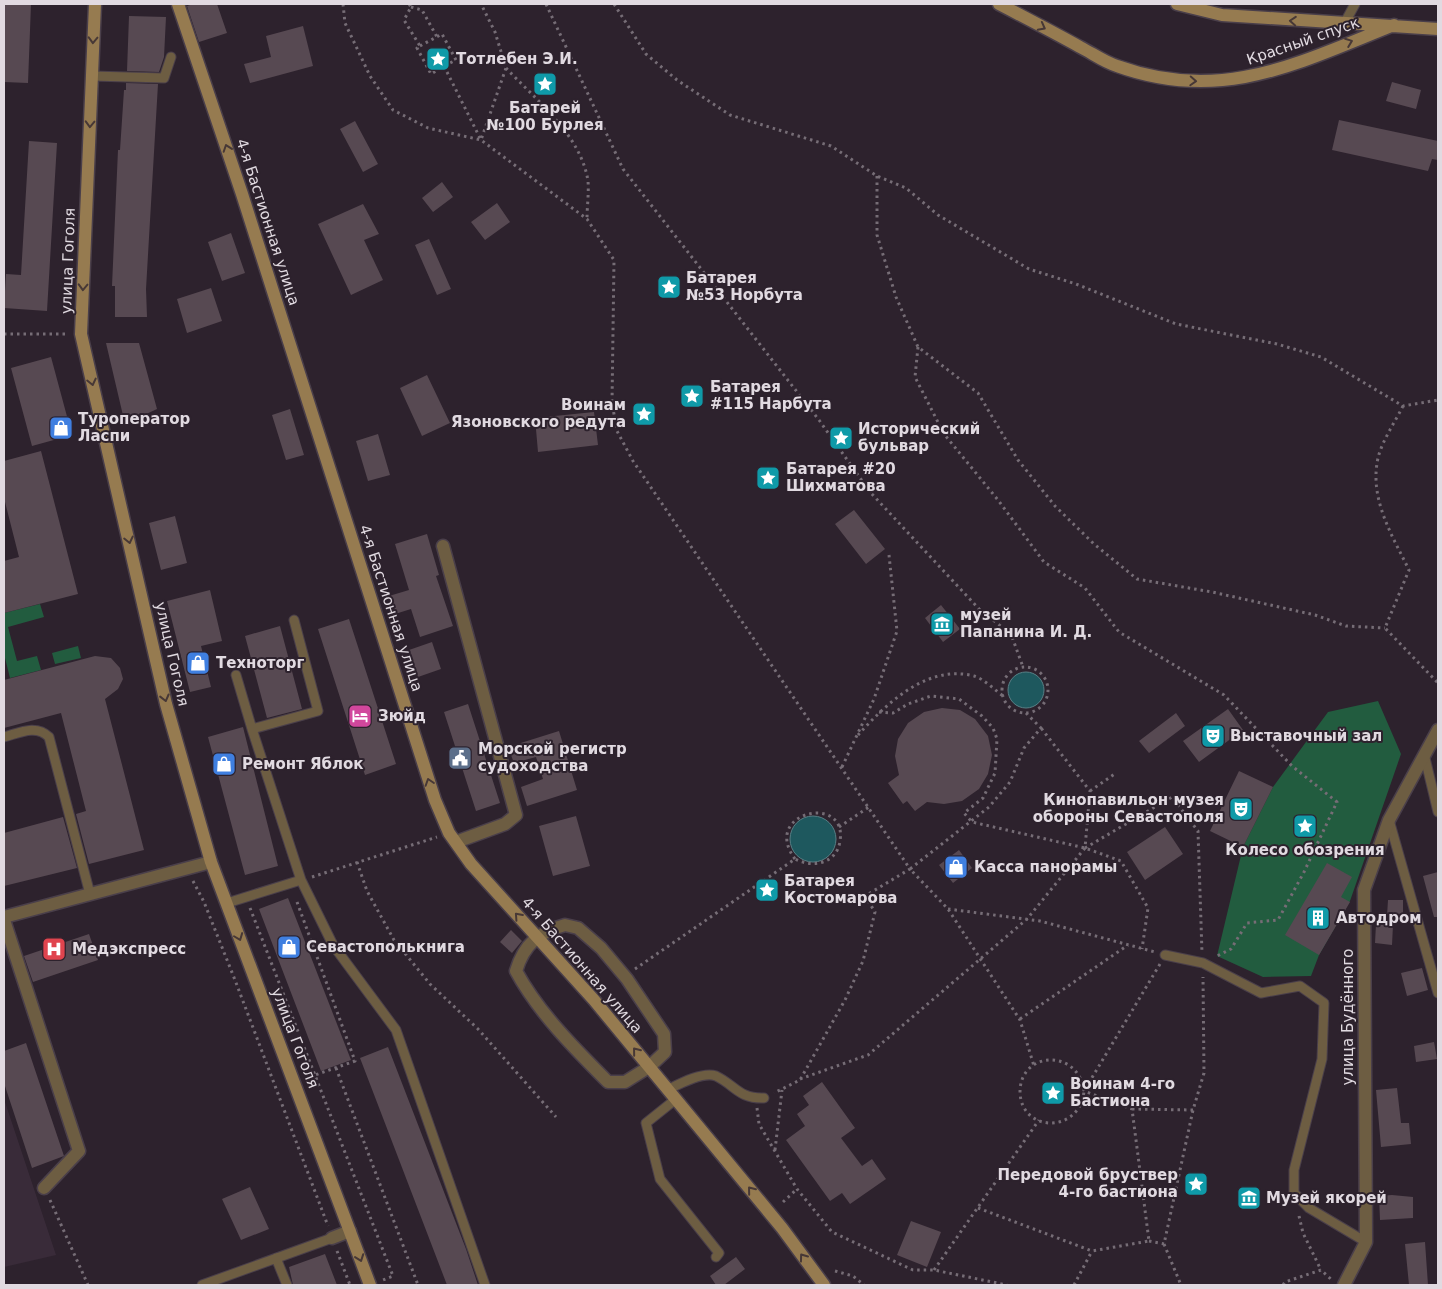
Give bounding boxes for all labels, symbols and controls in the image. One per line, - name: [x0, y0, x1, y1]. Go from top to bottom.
- street label: Красный спуск: [1244, 13, 1362, 69]
- one-way arrow: [1289, 15, 1297, 26]
- one-way arrow: [1037, 21, 1046, 31]
- one-way arrow: [88, 36, 99, 44]
- one-way arrow: [1345, 38, 1353, 48]
- place icon: Тотлебен Э.И.: [425, 46, 451, 72]
- place label: Тотлебен Э.И.: [456, 50, 578, 68]
- place icon: Батарей №100 Бурлея: [532, 71, 558, 97]
- one-way arrow: [1190, 76, 1198, 87]
- place label: Батарей №100 Бурлея: [486, 99, 604, 134]
- one-way arrow: [84, 121, 95, 129]
- street label: 4-я Бастионная улица: [233, 136, 303, 308]
- one-way arrow: [223, 144, 233, 152]
- street label: улица Гоголя: [57, 208, 79, 314]
- place label: Батарея №53 Норбута: [686, 269, 803, 304]
- place icon: Батарея №53 Норбута: [656, 274, 682, 300]
- one-way arrow: [78, 283, 89, 291]
- one-way arrow: [86, 377, 97, 386]
- place label: Батарея #115 Нарбута: [710, 378, 832, 413]
- place icon: Батарея #115 Нарбута: [679, 383, 705, 409]
- place label: Воинам Язоновского редута: [451, 396, 626, 431]
- place icon: Воинам Язоновского редута: [631, 401, 657, 427]
- place label: Туроператор Ласпи: [78, 410, 190, 445]
- shop icon: Туроператор Ласпи: [48, 415, 74, 441]
- place label: Исторический бульвар: [858, 420, 980, 455]
- place icon: Исторический бульвар: [828, 425, 854, 451]
- place label: Батарея #20 Шихматова: [786, 460, 896, 495]
- place icon: Батарея #20 Шихматова: [755, 465, 781, 491]
- street label: 4-я Бастионная улица: [356, 522, 426, 694]
- one-way arrow: [123, 535, 134, 544]
- street label: улица Гоголя: [151, 600, 193, 708]
- place label: музей Папанина И. Д.: [960, 606, 1092, 641]
- museum icon: музей Папанина И. Д.: [929, 611, 955, 637]
- shop icon: Техноторг: [185, 650, 211, 676]
- place label: Техноторг: [216, 654, 304, 672]
- one-way arrow: [159, 694, 170, 703]
- hotel icon: Зюйд: [347, 703, 373, 729]
- place label: Зюйд: [378, 707, 426, 725]
- theatre icon: Выставочный зал: [1200, 723, 1226, 749]
- place label: Выставочный зал: [1230, 727, 1382, 745]
- place label: Морской регистр судоходства: [478, 740, 627, 775]
- public building icon: Морской регистр судоходства: [447, 745, 473, 771]
- shop icon: Ремонт Яблок: [211, 751, 237, 777]
- place label: Ремонт Яблок: [242, 755, 364, 773]
- one-way arrow: [425, 778, 435, 787]
- place label: Кинопавильон музея обороны Севастополя: [1033, 791, 1224, 826]
- theatre icon: Кинопавильон музея обороны Севастополя: [1228, 796, 1254, 822]
- place icon: Колесо обозрения: [1292, 813, 1318, 839]
- place label: Колесо обозрения: [1225, 841, 1385, 859]
- shop icon: Касса панорамы: [943, 854, 969, 880]
- place label: Касса панорамы: [974, 858, 1117, 876]
- place label: Батарея Костомарова: [784, 872, 898, 907]
- place icon: Батарея Костомарова: [754, 877, 780, 903]
- street label: 4-я Бастионная улица: [518, 893, 646, 1037]
- building icon: Автодром: [1305, 905, 1331, 931]
- place label: Автодром: [1336, 909, 1422, 927]
- one-way arrow: [515, 912, 524, 921]
- one-way arrow: [233, 932, 243, 941]
- shop icon: Севастополькнига: [276, 934, 302, 960]
- hospital icon: Медэкспресс: [41, 936, 67, 962]
- place label: Севастополькнига: [306, 938, 465, 956]
- place label: Медэкспресс: [72, 940, 186, 958]
- street label: улица Будённого: [1339, 949, 1357, 1086]
- street label: улица Гоголя: [268, 985, 322, 1091]
- one-way arrow: [633, 1048, 642, 1057]
- place label: Воинам 4-го Бастиона: [1070, 1075, 1175, 1110]
- place icon: Воинам 4-го Бастиона: [1040, 1080, 1066, 1106]
- place label: Передовой бруствер 4-го бастиона: [997, 1166, 1178, 1201]
- place icon: Передовой бруствер 4-го бастиона: [1183, 1171, 1209, 1197]
- museum icon: Музей якорей: [1236, 1185, 1262, 1211]
- one-way arrow: [748, 1187, 756, 1196]
- place label: Музей якорей: [1266, 1189, 1387, 1207]
- one-way arrow: [354, 1254, 364, 1262]
- one-way arrow: [800, 1254, 808, 1263]

